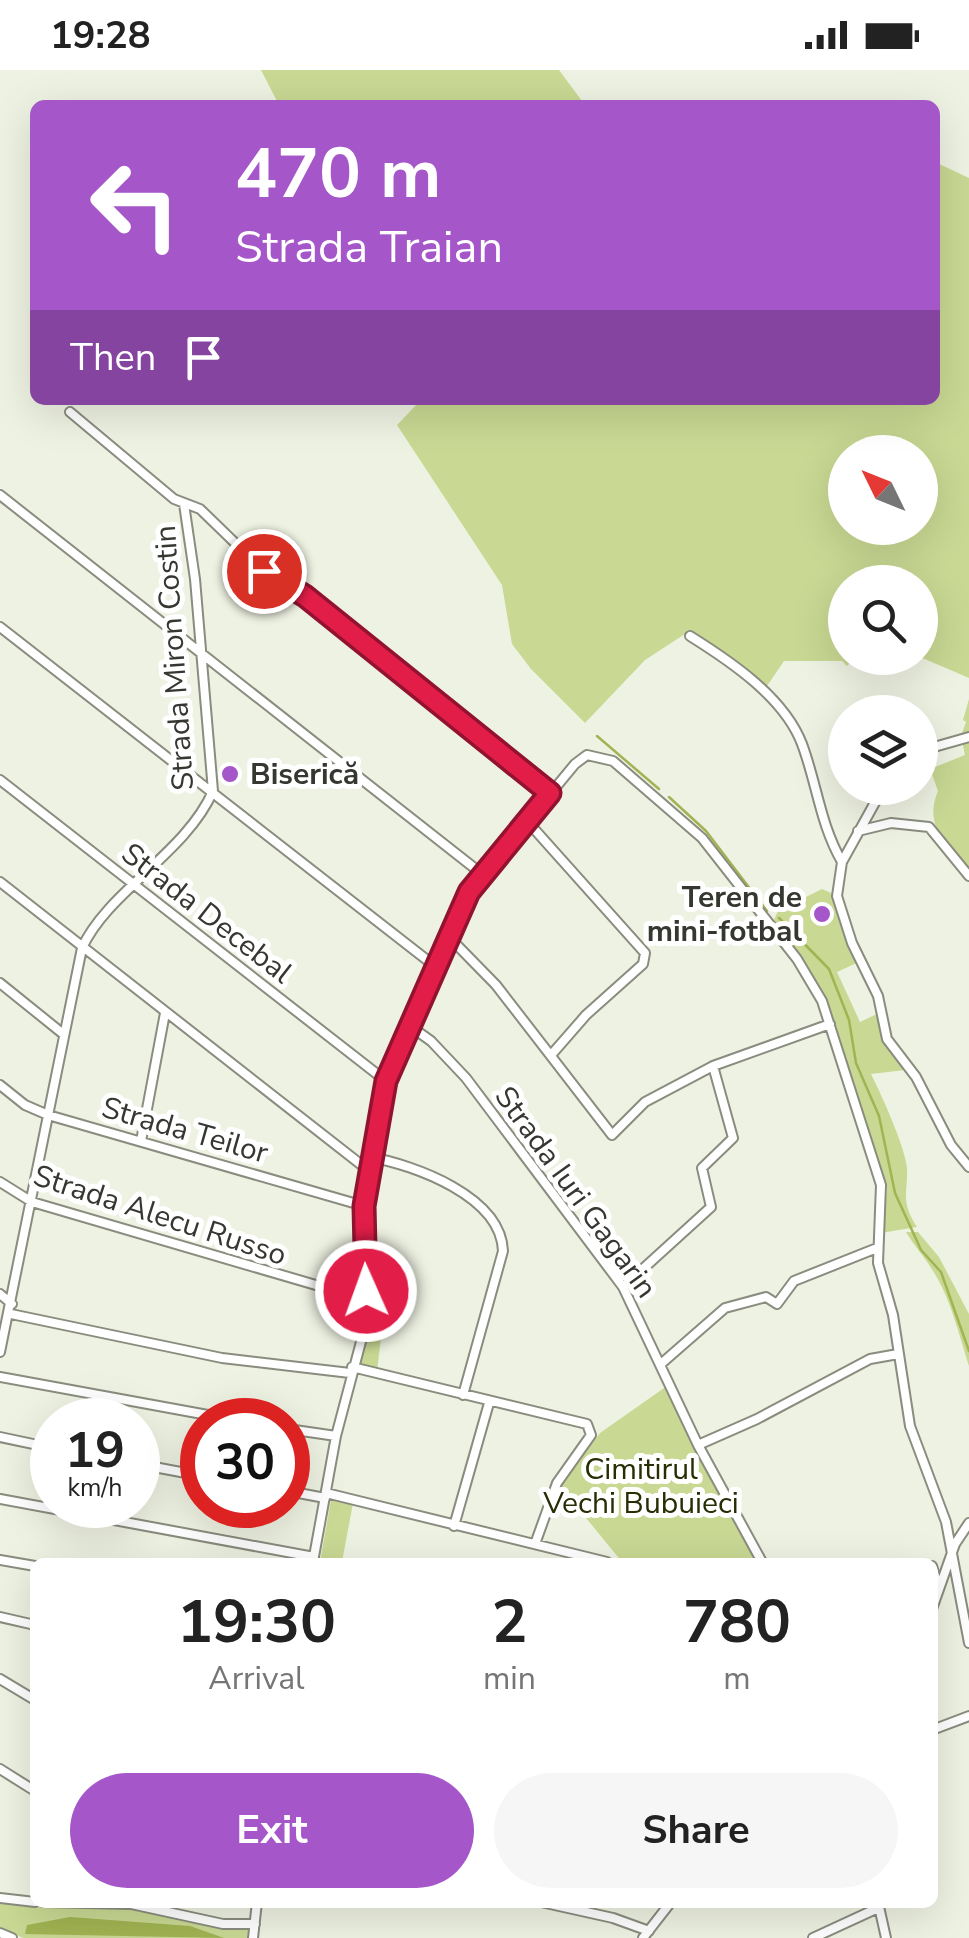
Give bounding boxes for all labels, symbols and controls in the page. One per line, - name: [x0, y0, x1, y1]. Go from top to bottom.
- text: 19:28: [50, 10, 151, 61]
- text: 470 m: [235, 126, 441, 222]
- icon: left: [70, 140, 200, 270]
- text: Strada Traian: [235, 217, 503, 278]
- icon: arrive: [176, 330, 231, 385]
- text: Then: [70, 332, 156, 383]
- north arrow: [828, 435, 938, 545]
- map controls: [828, 435, 938, 805]
- street label: Strada Miron Costin: [145, 524, 204, 792]
- pin: [222, 529, 307, 614]
- icon: arrive: [237, 544, 292, 599]
- button: search: [828, 565, 938, 675]
- button: layers: [828, 695, 938, 805]
- place label: Biserică: [250, 754, 359, 795]
- marker: Biserică: [219, 763, 241, 785]
- street label: Strada Decebal: [113, 834, 301, 993]
- place label: Teren de mini-fotbal: [647, 877, 802, 952]
- marker: Teren de mini-fotbal: [811, 903, 833, 925]
- street label: Strada Iuri Gagarin: [485, 1078, 666, 1306]
- street label: Strada Teilor: [97, 1087, 273, 1174]
- street label: Strada Alecu Russo: [28, 1155, 292, 1276]
- position arrow: [314, 1239, 418, 1343]
- speed limit sign: 30: [180, 1398, 310, 1528]
- text: 19: [65, 1416, 125, 1485]
- park label: Cimitirul Vechi Bubuieci: [542, 1449, 739, 1524]
- text: km/h: [67, 1471, 123, 1505]
- text: 19:30: [177, 1581, 336, 1663]
- text: 2: [491, 1581, 527, 1663]
- text: 780: [683, 1581, 791, 1663]
- text: Arrival: [208, 1657, 305, 1700]
- text: min: [483, 1657, 536, 1700]
- text: m: [723, 1657, 751, 1700]
- button: Exit: [70, 1773, 474, 1888]
- button: Share: [494, 1773, 898, 1888]

